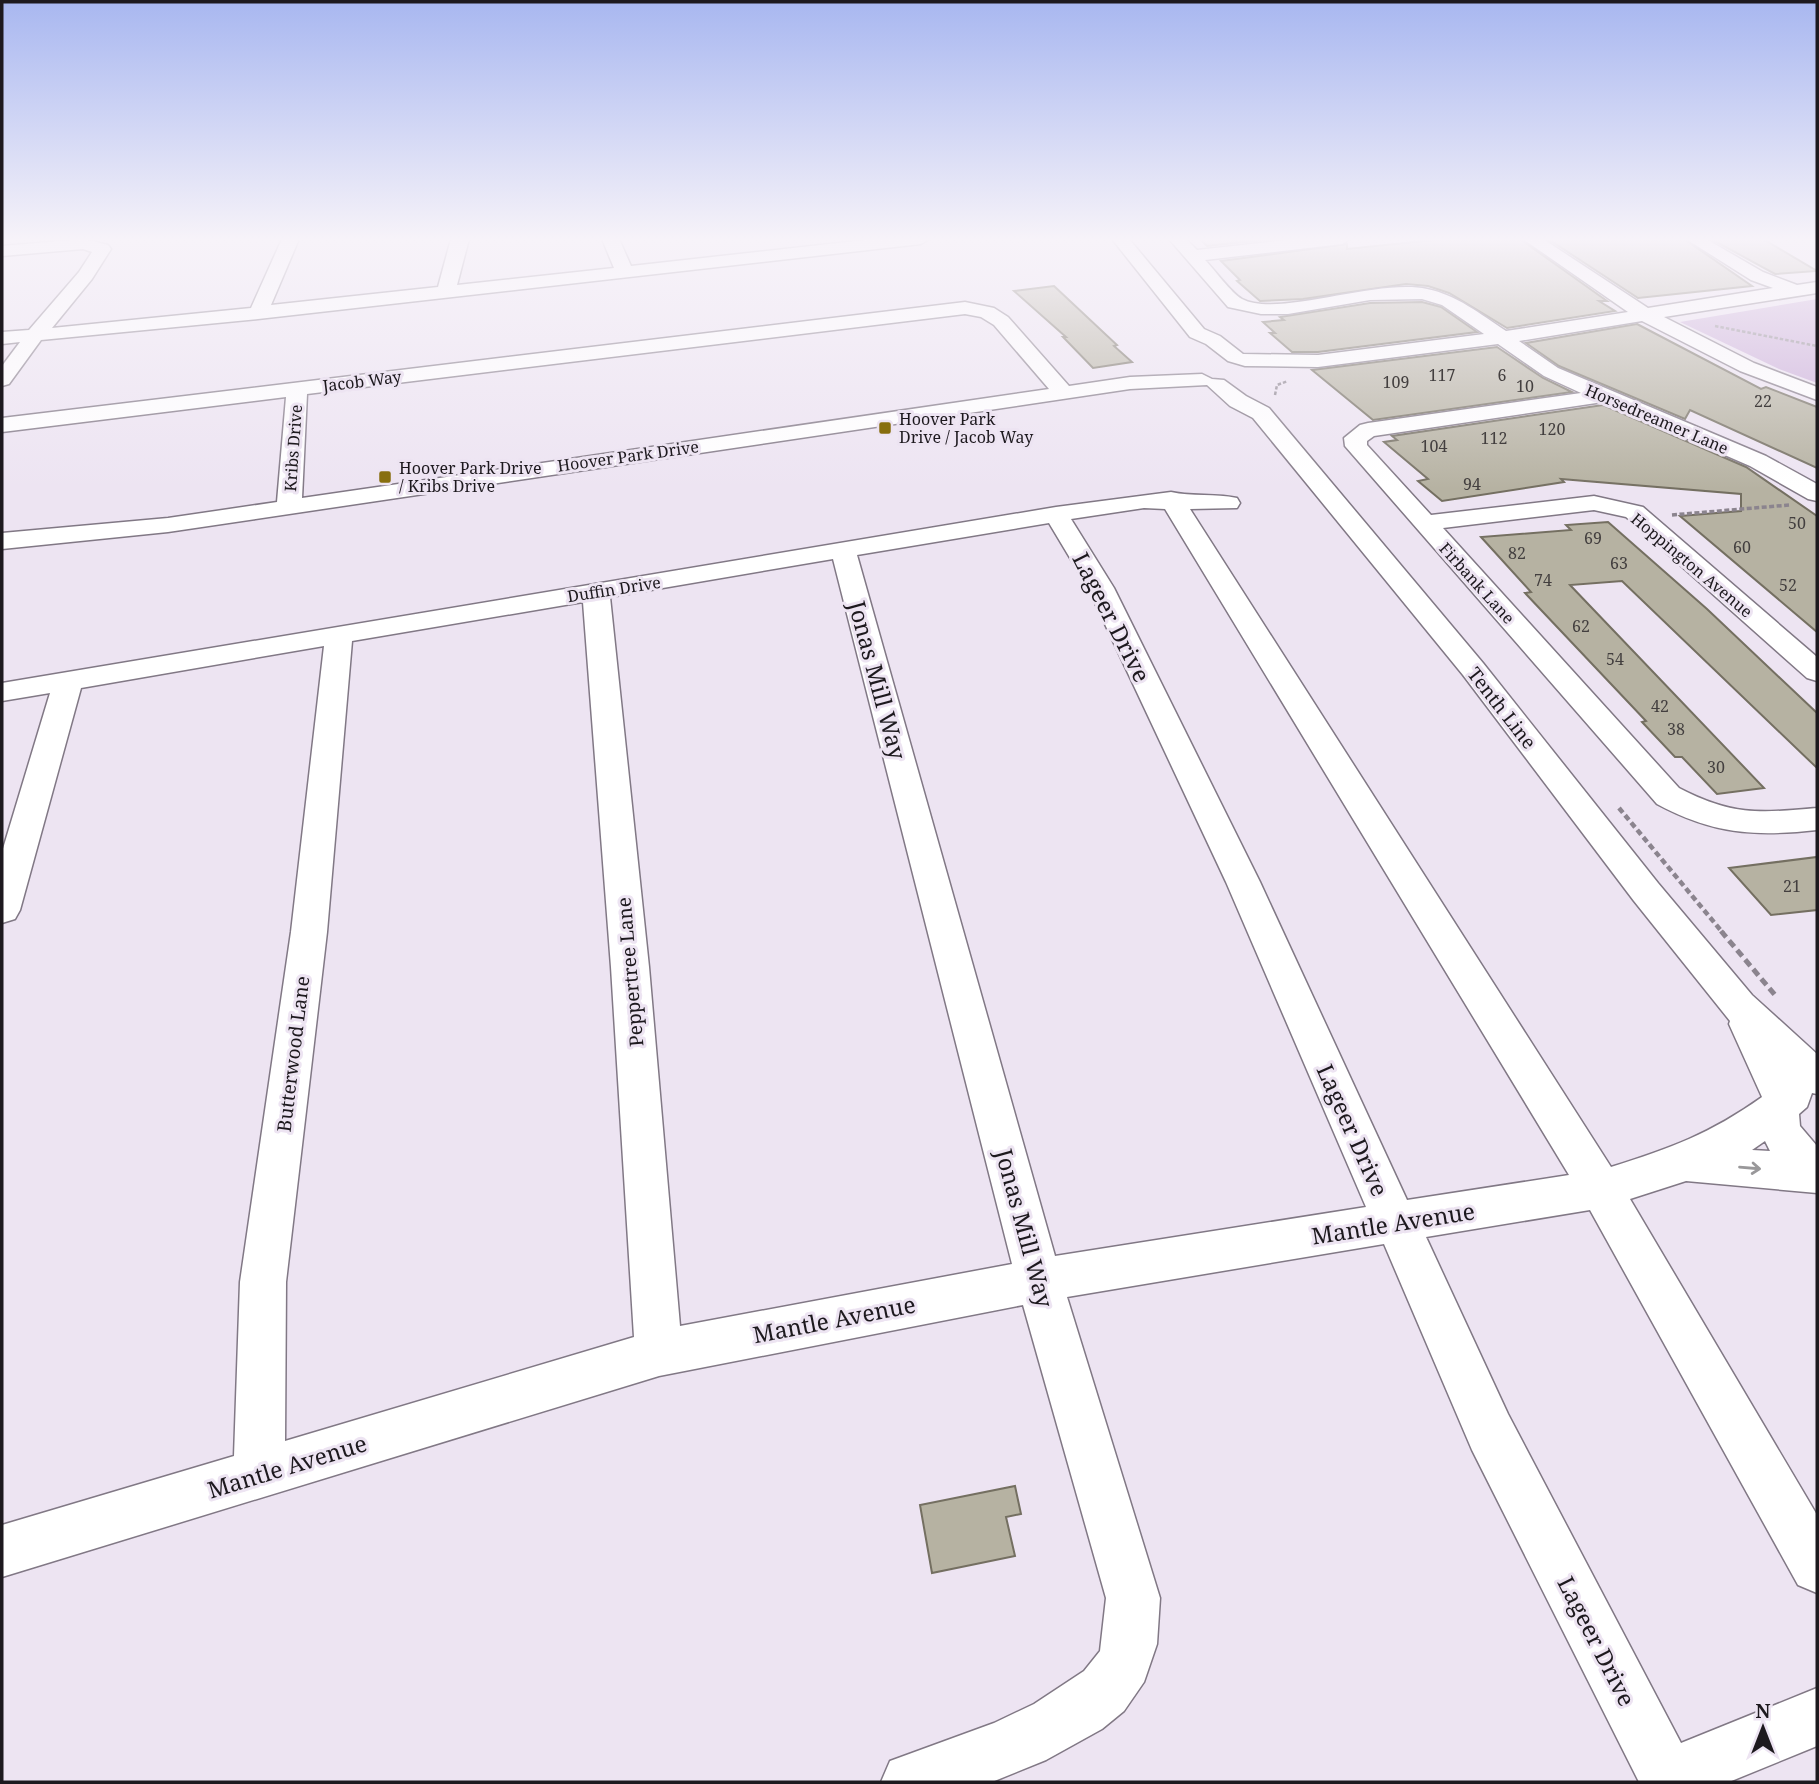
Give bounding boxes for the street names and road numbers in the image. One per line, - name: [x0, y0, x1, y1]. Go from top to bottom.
- street label: Jacob Way: [320, 365, 404, 397]
- street label: Horsedreamer Lane: [1582, 379, 1732, 459]
- street label: Kribs Drive: [279, 404, 307, 492]
- street label: Hoover Park Drive: [556, 435, 700, 477]
- street label: Hoppington Avenue: [1627, 508, 1757, 622]
- street label: Firbank Lane: [1434, 538, 1520, 628]
- street label: Lageer Drive: [1066, 547, 1158, 687]
- street label: Duffin Drive: [566, 571, 662, 607]
- street label: Jonas Mill Way: [841, 596, 915, 763]
- street label: Tenth Line: [1462, 662, 1542, 754]
- street label: Peppertree Lane: [611, 896, 649, 1048]
- street label: Butterwood Lane: [271, 975, 315, 1133]
- street label: Lageer Drive: [1310, 1059, 1396, 1201]
- street label: Jonas Mill Way: [988, 1144, 1062, 1311]
- street label: Mantle Avenue: [1309, 1194, 1477, 1252]
- street label: Mantle Avenue: [750, 1288, 918, 1350]
- street label: Mantle Avenue: [203, 1427, 371, 1505]
- street label: Lageer Drive: [1551, 1571, 1643, 1711]

